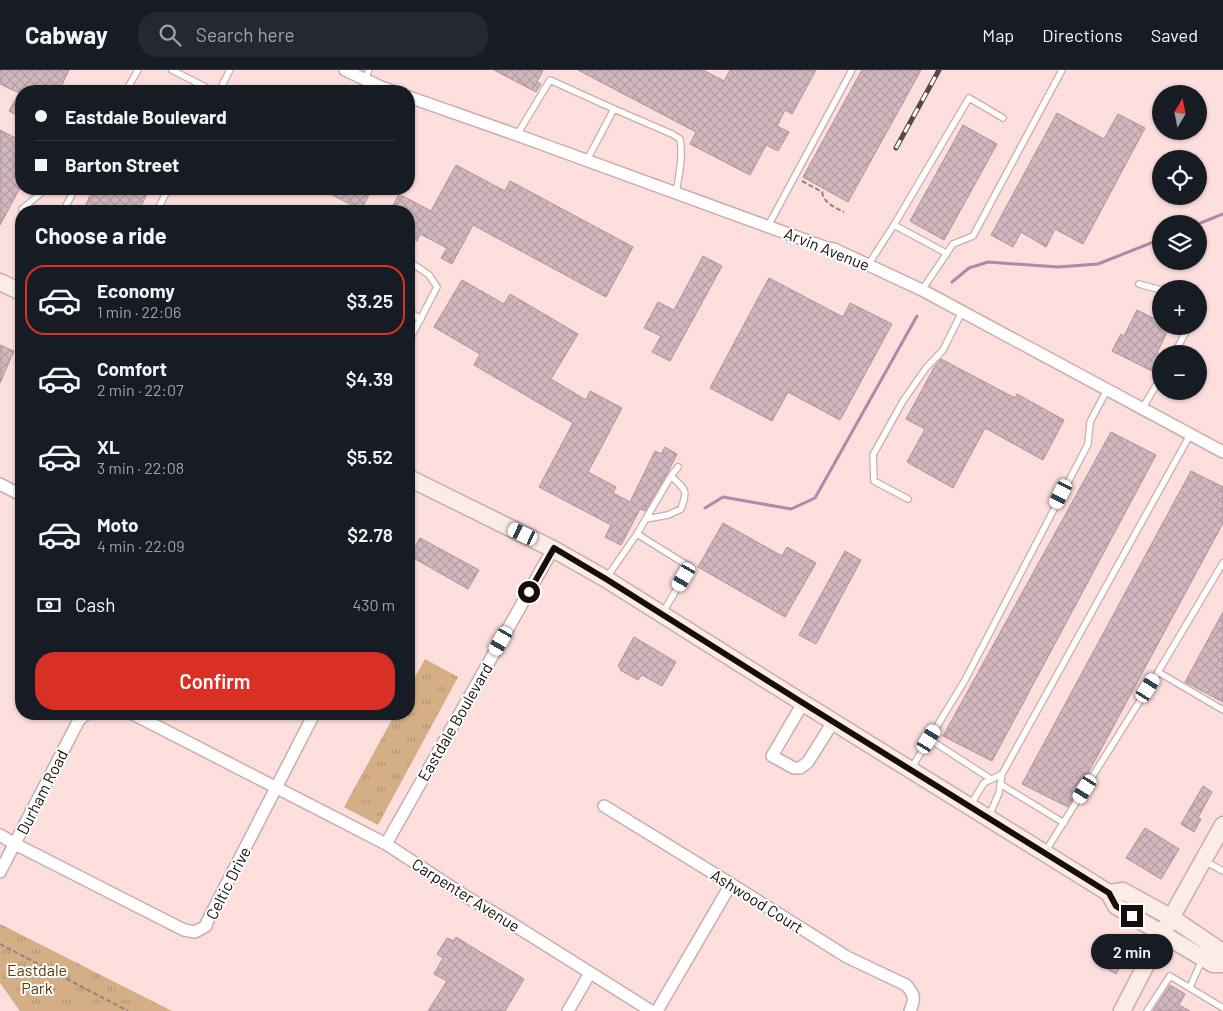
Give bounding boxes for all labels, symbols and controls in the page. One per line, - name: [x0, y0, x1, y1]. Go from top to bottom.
- search box: [138, 12, 488, 57]
- text: Cabway: [25, 20, 108, 49]
- icon: search: [156, 21, 184, 49]
- text: Search here: [196, 23, 295, 46]
- text: Map: [982, 24, 1014, 46]
- text: Directions: [1042, 24, 1123, 46]
- text: Saved: [1151, 24, 1198, 46]
- north arrow: [1152, 85, 1208, 140]
- map controls: [1152, 85, 1207, 400]
- text: Eastdale Boulevard: [65, 105, 227, 128]
- button: locate: [1152, 150, 1207, 205]
- text: Barton Street: [65, 153, 179, 176]
- button: layers: [1152, 215, 1207, 270]
- text: Choose a ride: [35, 222, 167, 248]
- street label: Arvin Avenue: [782, 223, 873, 274]
- icon: car: [37, 278, 82, 323]
- text: Economy: [97, 279, 175, 302]
- button: +: [1152, 280, 1207, 335]
- text: $3.25: [346, 289, 393, 312]
- text: 1 min · 22:06: [97, 302, 181, 321]
- button: −: [1152, 345, 1207, 400]
- icon: car: [37, 356, 82, 401]
- text: Comfort: [97, 357, 167, 380]
- text: $4.39: [346, 367, 393, 390]
- text: 2 min · 22:07: [97, 380, 184, 399]
- icon: car: [37, 434, 82, 479]
- text: XL: [97, 435, 120, 458]
- text: $5.52: [346, 445, 393, 468]
- text: 3 min · 22:08: [97, 458, 184, 477]
- car: [1047, 477, 1074, 511]
- icon: car: [37, 512, 82, 557]
- text: Moto: [97, 513, 139, 536]
- car: [506, 521, 539, 547]
- text: $2.78: [347, 523, 393, 546]
- text: 4 min · 22:09: [97, 536, 185, 555]
- car: [670, 560, 697, 594]
- route start: [518, 581, 540, 603]
- icon: cash: [35, 591, 63, 619]
- text: Cash: [75, 593, 116, 616]
- text: 430 m: [352, 595, 395, 614]
- car: [487, 624, 514, 658]
- button: Confirm: [35, 652, 395, 710]
- street label: Eastdale Boulevard: [413, 659, 496, 784]
- car: [1133, 671, 1162, 705]
- car: [914, 722, 943, 756]
- street label: Durham Road: [12, 746, 71, 837]
- car: [1070, 772, 1099, 806]
- street label: Celtic Drive: [201, 843, 254, 922]
- street label: Carpenter Avenue: [409, 854, 524, 935]
- street label: Ashwood Court: [708, 865, 807, 937]
- route end: [1121, 905, 1143, 927]
- callout: 2 min: [1091, 934, 1173, 968]
- text: 2 min: [1113, 942, 1151, 961]
- park label: Eastdale Park: [7, 960, 67, 997]

